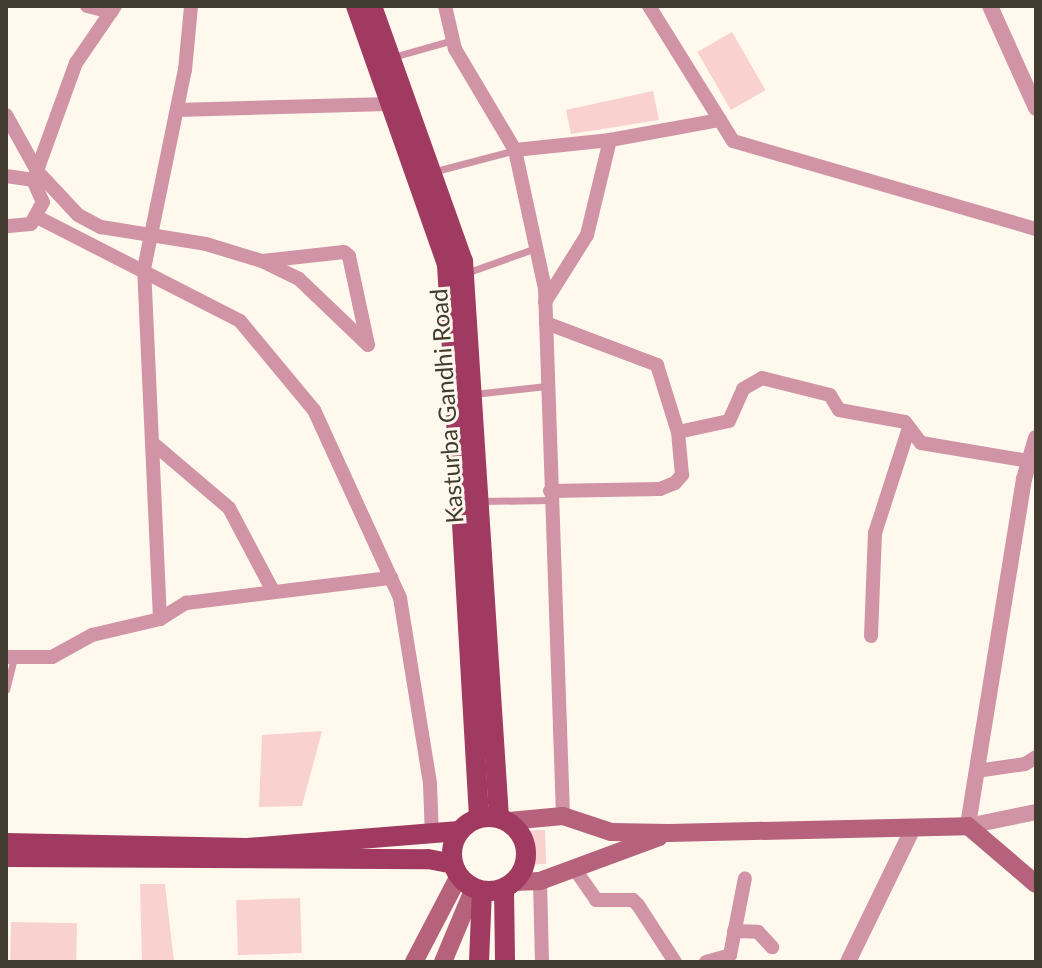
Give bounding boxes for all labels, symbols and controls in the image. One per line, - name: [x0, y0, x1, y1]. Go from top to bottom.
- street label: Kasturba Gandhi Road: [423, 288, 469, 524]

